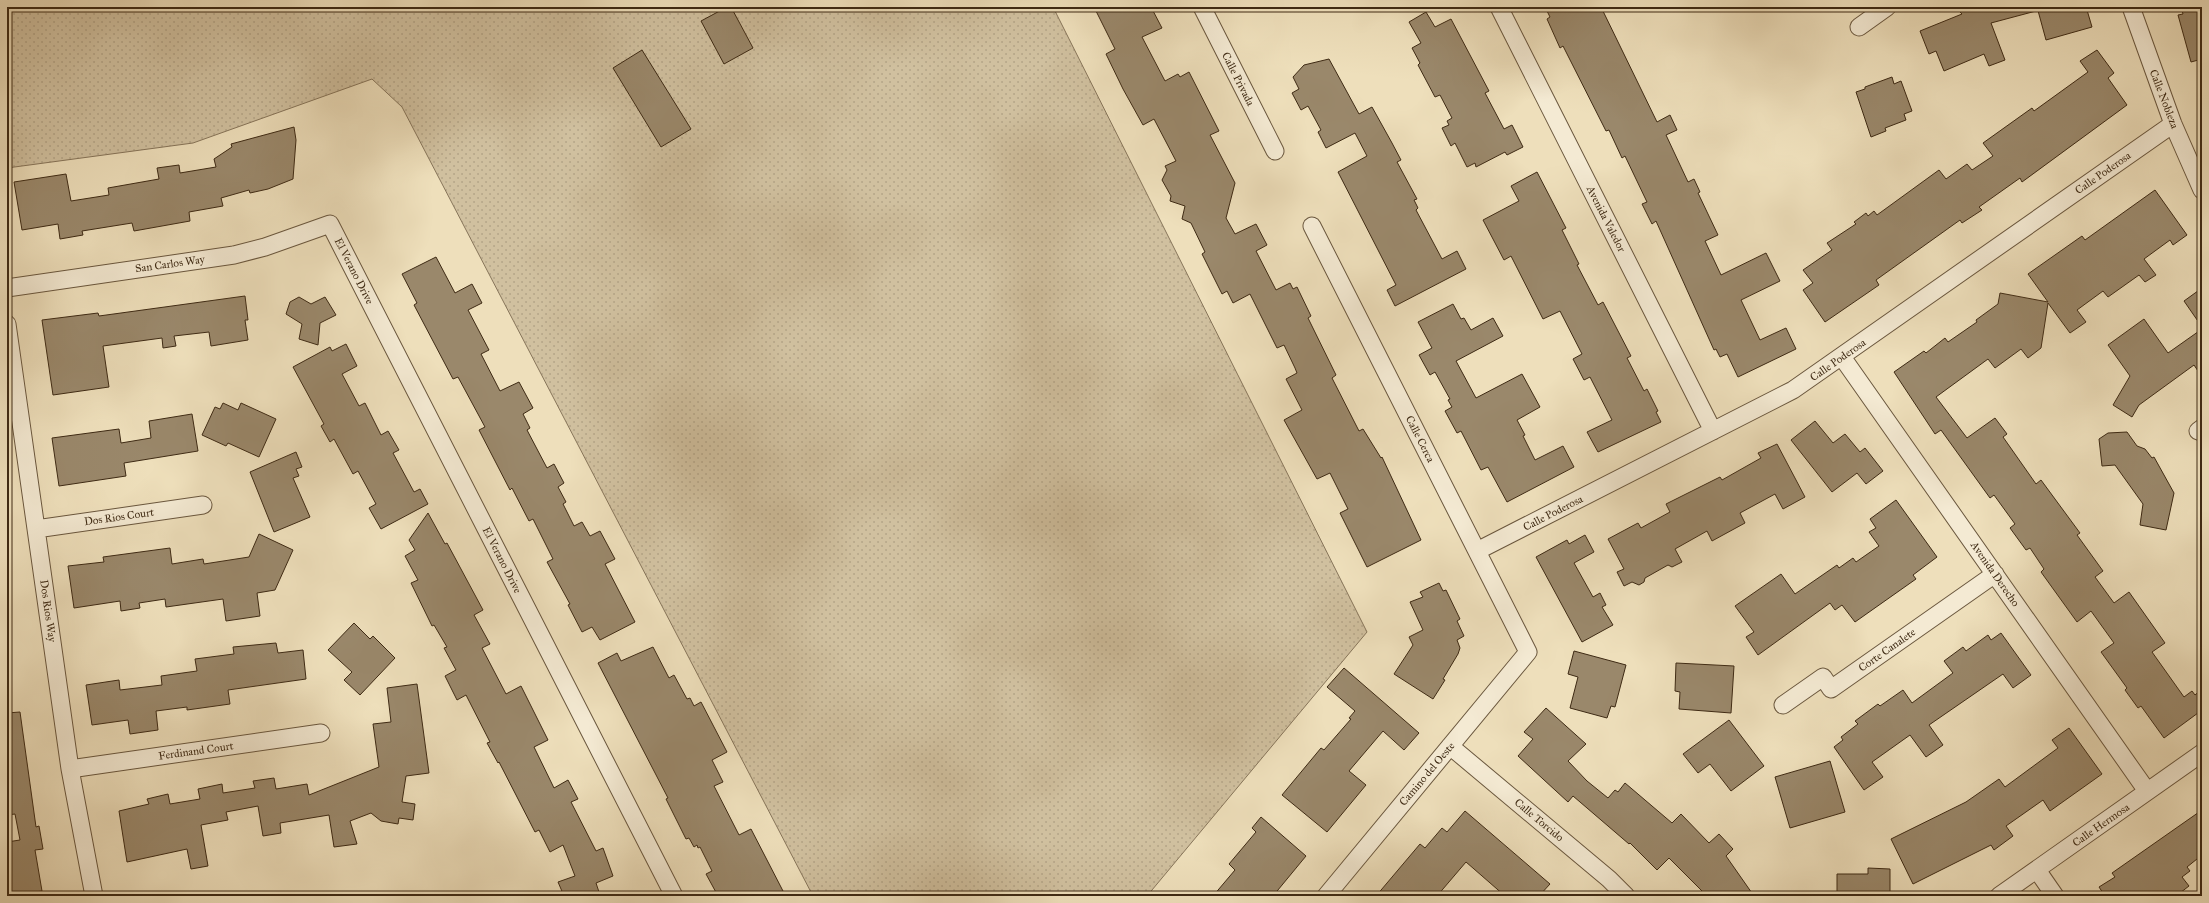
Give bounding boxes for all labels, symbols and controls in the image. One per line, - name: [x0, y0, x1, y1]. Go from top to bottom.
- street label: Calle Privada: [1219, 50, 1257, 108]
- street label: Calle Nobleza: [2147, 68, 2181, 131]
- street label: Calle Poderosa: [2073, 149, 2134, 197]
- street label: Avenida Valedor: [1583, 183, 1629, 255]
- street label: El Verano Drive: [332, 236, 377, 307]
- street label: San Carlos Way: [134, 253, 206, 275]
- street label: Calle Poderosa: [1808, 336, 1869, 384]
- street label: Calle Cerca: [1403, 414, 1437, 465]
- street label: Calle Poderosa: [1521, 492, 1585, 534]
- street label: Dos Rios Court: [83, 506, 155, 528]
- street label: El Verano Drive: [480, 525, 525, 596]
- street label: Avenida Derecho: [1967, 538, 2022, 609]
- street label: Dos Rios Way: [37, 579, 59, 644]
- street label: Corte Canalete: [1856, 625, 1918, 674]
- street label: Ferdinand Court: [158, 739, 234, 763]
- street label: Camino del Oeste: [1397, 739, 1458, 809]
- street label: Calle Torcido: [1512, 796, 1566, 845]
- street label: Calle Hermosa: [2070, 800, 2132, 849]

